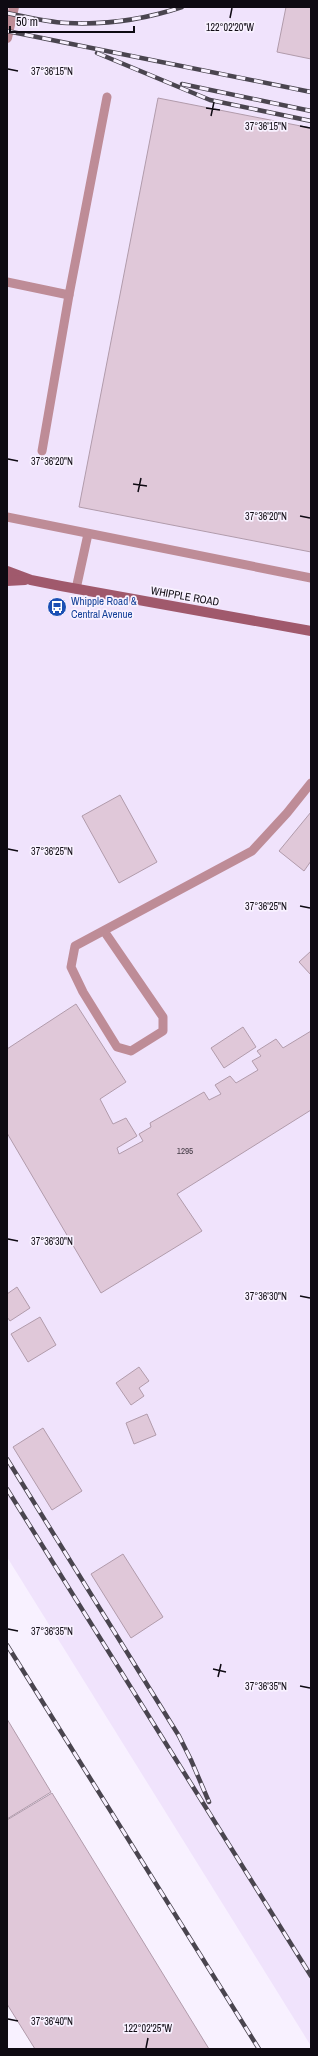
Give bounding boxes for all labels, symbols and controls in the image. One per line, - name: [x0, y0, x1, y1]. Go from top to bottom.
- scale bar: [10, 8, 134, 34]
- text: 50 m: [16, 14, 38, 30]
- text: 122°02'20"W: [206, 21, 254, 34]
- text: 37°36'15"N: [31, 65, 73, 78]
- text: 37°36'15"N: [245, 120, 287, 133]
- text: 37°36'20"N: [31, 455, 73, 468]
- text: 37°36'20"N: [245, 510, 287, 523]
- street label: WHIPPLE ROAD: [150, 583, 220, 609]
- place label: Whipple Road & Central Avenue: [71, 594, 137, 621]
- bus stop icon: Whipple Road & Central Avenue: [46, 596, 68, 618]
- text: 37°36'25"N: [31, 845, 73, 858]
- text: 37°36'25"N: [245, 900, 287, 913]
- house number: 1295: [177, 1145, 193, 1157]
- text: 37°36'30"N: [31, 1235, 73, 1248]
- text: 37°36'30"N: [245, 1290, 287, 1303]
- text: 37°36'35"N: [31, 1625, 73, 1638]
- text: 37°36'35"N: [245, 1680, 287, 1693]
- text: 37°36'40"N: [31, 2015, 73, 2028]
- text: 122°02'25"W: [124, 2022, 172, 2035]

